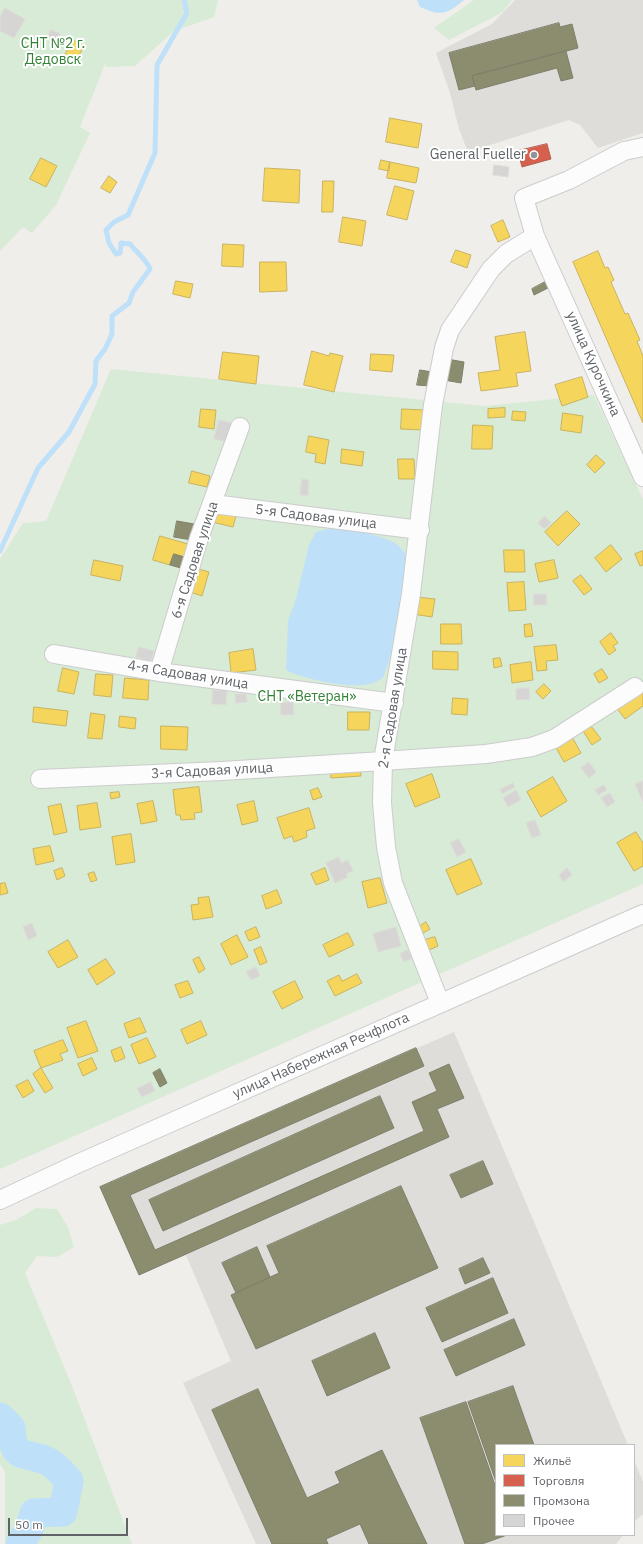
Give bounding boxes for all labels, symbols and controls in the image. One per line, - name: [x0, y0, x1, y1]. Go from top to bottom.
- park label: СНТ №2 г. Дедовск: [21, 36, 85, 68]
- place label: General Fueller: [430, 147, 526, 163]
- marker: General Fueller: [529, 150, 539, 160]
- street label: улица Курочкина: [562, 309, 624, 419]
- street label: 6-я Садовая улица: [168, 499, 222, 621]
- street label: 5-я Садовая улица: [254, 501, 378, 533]
- street label: 2-я Садовая улица: [375, 646, 411, 770]
- street label: 4-я Садовая улица: [126, 657, 250, 693]
- park label: СНТ «Ветеран»: [258, 689, 356, 705]
- street label: 3-я Садовая улица: [151, 759, 273, 783]
- street label: улица Набережная Речфлота: [230, 1009, 412, 1103]
- legend: [495, 1444, 635, 1536]
- text: Жильё: [533, 1453, 571, 1468]
- text: Торговля: [533, 1473, 584, 1488]
- text: Промзона: [533, 1493, 590, 1508]
- scale bar: [10, 1510, 130, 1536]
- text: Прочее: [533, 1513, 575, 1528]
- text: 50 m: [15, 1517, 43, 1532]

